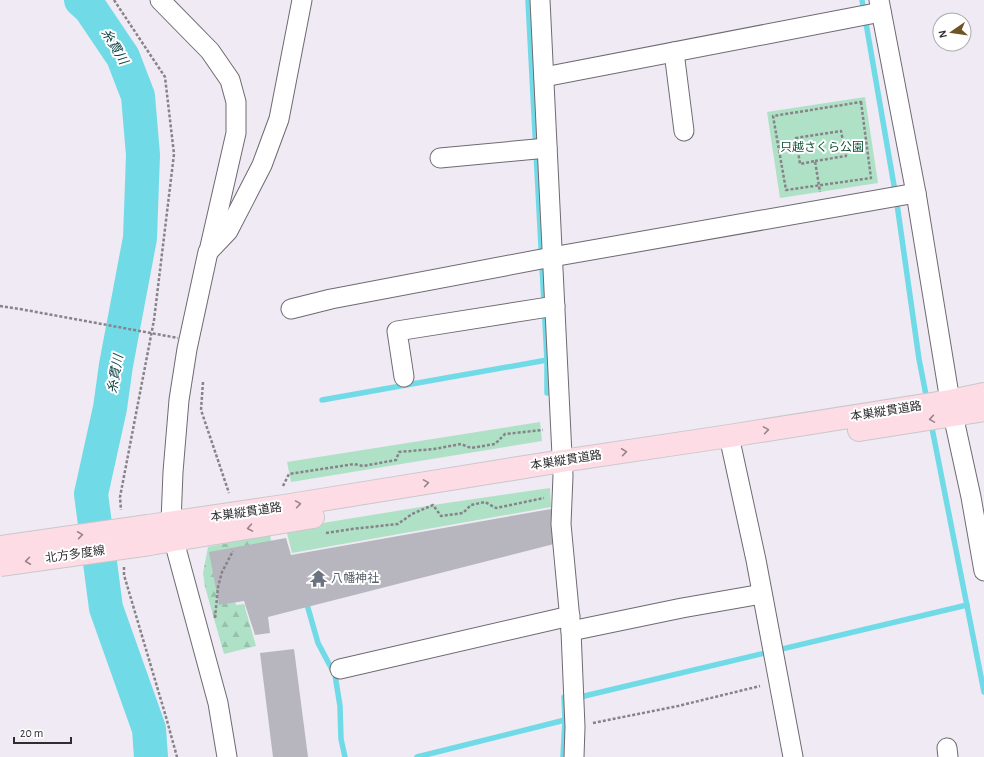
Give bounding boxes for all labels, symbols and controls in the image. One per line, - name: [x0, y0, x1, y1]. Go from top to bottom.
- north arrow: [932, 12, 972, 52]
- water label: 糸貫川: [98, 26, 132, 69]
- text: N: [937, 29, 949, 39]
- park label: 只越さくら公園: [780, 141, 864, 153]
- water label: 糸貫川: [104, 351, 126, 394]
- street label: 本巣縦貫道路: [849, 398, 923, 423]
- one-way arrow: [929, 414, 935, 423]
- one-way arrow: [763, 426, 769, 435]
- street label: 本巣縦貫道路: [529, 447, 603, 472]
- one-way arrow: [620, 448, 627, 457]
- one-way arrow: [423, 479, 429, 488]
- street label: 本巣縦貫道路: [209, 500, 282, 523]
- one-way arrow: [295, 500, 301, 509]
- one-way arrow: [247, 523, 253, 531]
- one-way arrow: [77, 532, 83, 540]
- street label: 北方多度線: [44, 543, 106, 564]
- one-way arrow: [25, 556, 31, 565]
- temple icon: 八幡神社: [308, 568, 328, 588]
- place label: 八幡神社: [331, 571, 379, 584]
- scale bar: [14, 719, 71, 745]
- text: 20 m: [20, 727, 43, 739]

